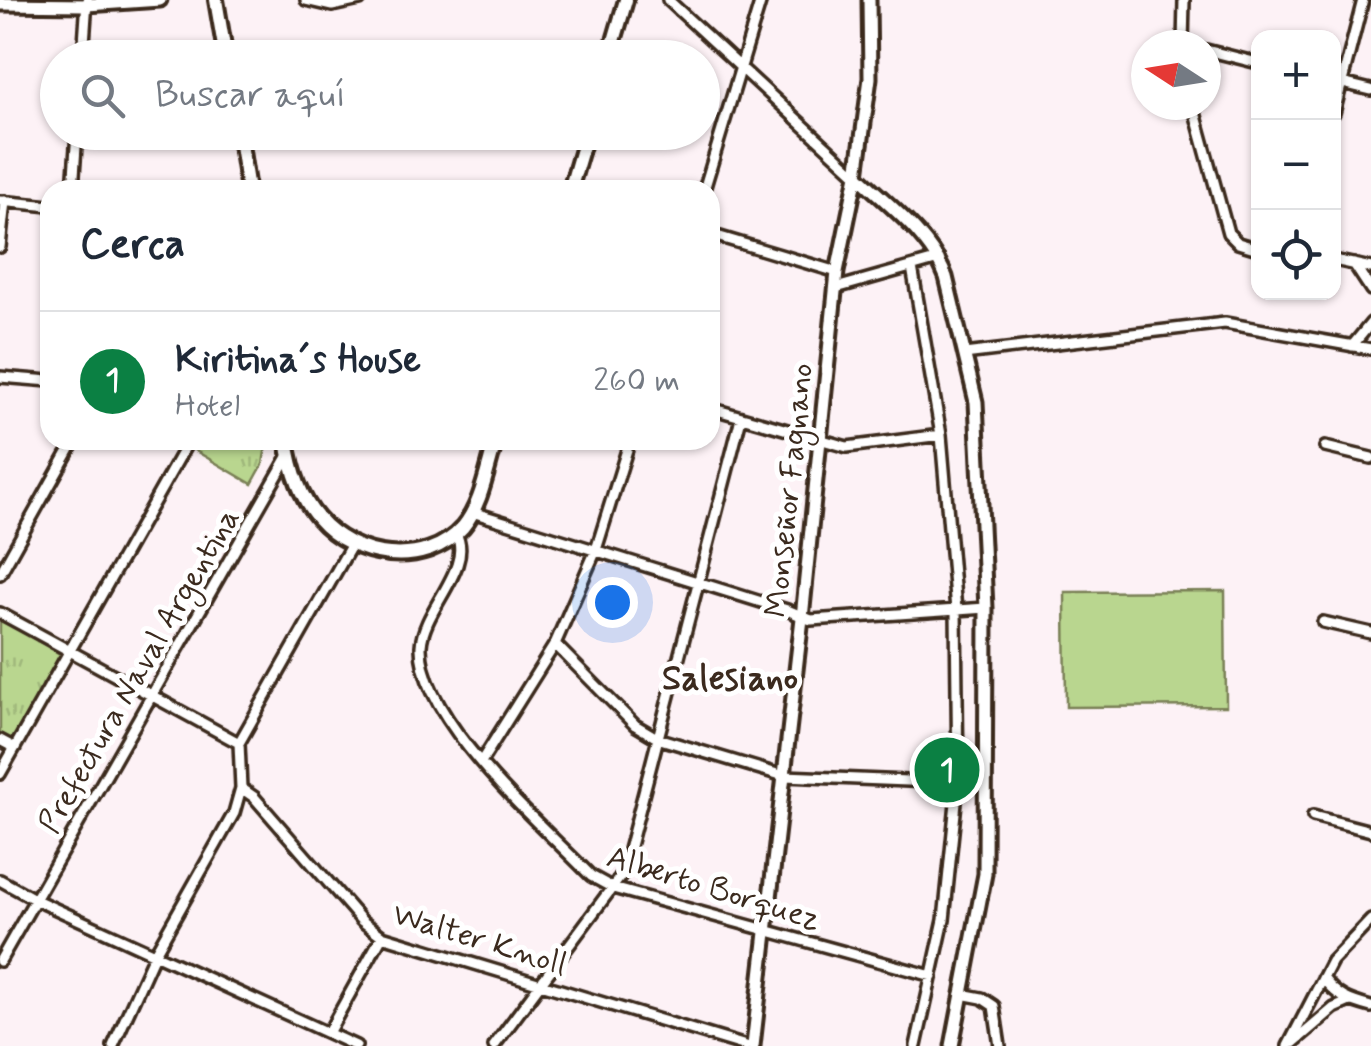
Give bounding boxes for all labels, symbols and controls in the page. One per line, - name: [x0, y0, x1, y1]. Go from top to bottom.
- north arrow: [1131, 30, 1221, 120]
- map controls: [1251, 30, 1341, 300]
- button: +: [1251, 30, 1341, 120]
- search box: [40, 40, 720, 150]
- icon: search: [75, 68, 130, 123]
- text: Buscar aquí: [155, 71, 346, 120]
- button: −: [1251, 120, 1341, 210]
- button: locate: [1251, 210, 1341, 300]
- text: Cerca: [80, 218, 185, 273]
- text: Kiritina´s House: [175, 336, 421, 385]
- text: 1: [105, 360, 120, 402]
- text: 260 m: [593, 360, 680, 402]
- street label: Monseñor Fagnano: [756, 361, 826, 620]
- text: Hotel: [175, 385, 240, 427]
- street label: Prefectura Naval Argentina: [29, 501, 252, 842]
- your location: [587, 577, 638, 628]
- district label: Salesiano: [662, 656, 798, 702]
- pin: 1: [914, 732, 980, 808]
- street label: Alberto Borquez: [601, 836, 825, 941]
- street label: Walter Knoll: [387, 894, 572, 986]

